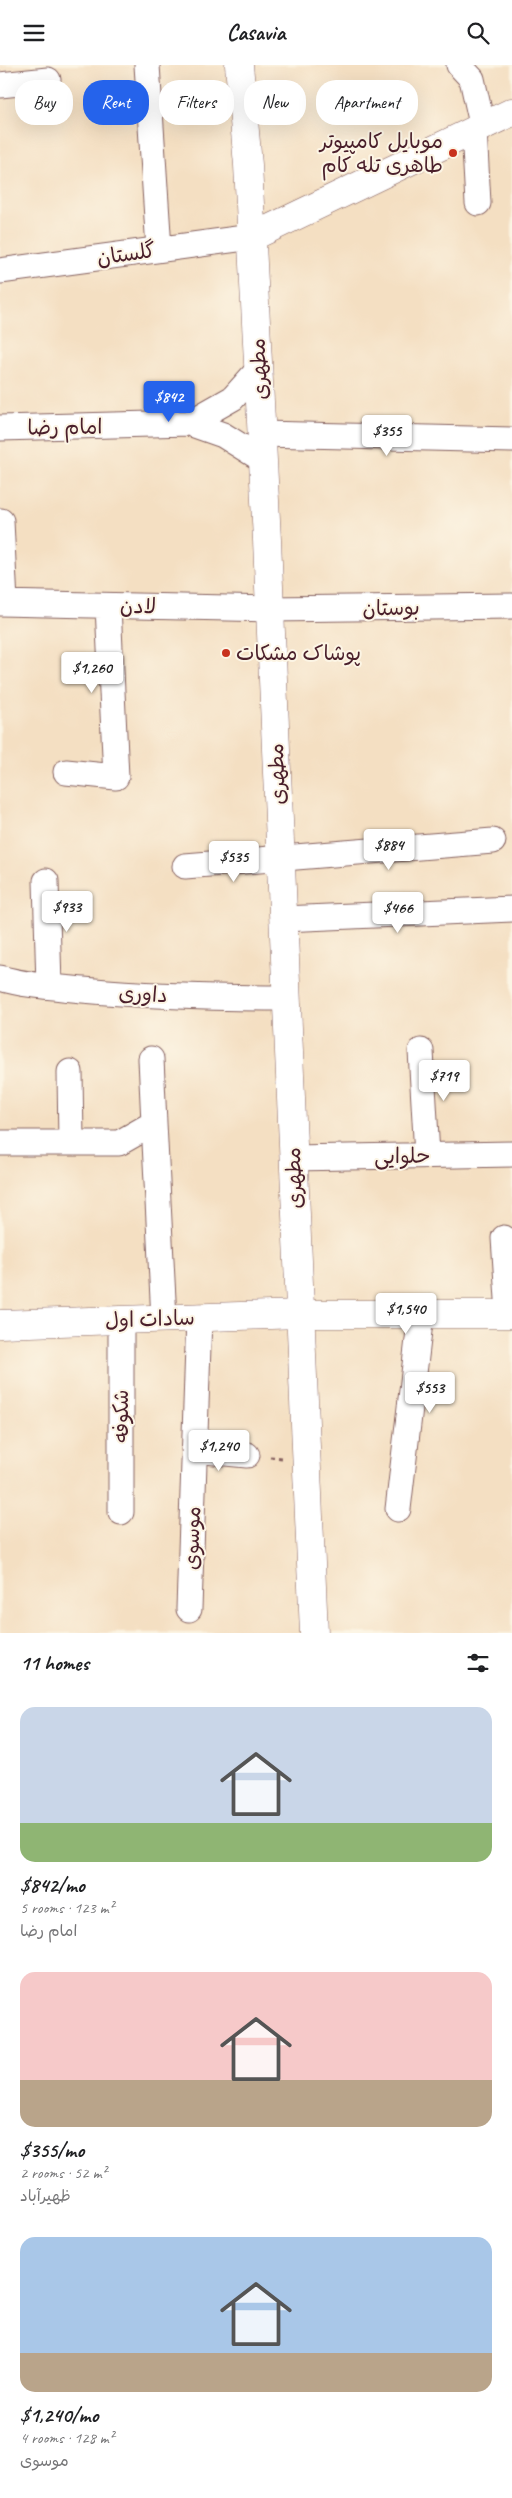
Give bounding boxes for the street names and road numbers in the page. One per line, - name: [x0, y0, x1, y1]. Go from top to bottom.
- street label: گلستان: [95, 237, 157, 271]
- street label: مطهری: [244, 338, 274, 400]
- street label: امام رضا: [27, 413, 103, 444]
- street label: لادن: [120, 593, 156, 619]
- street label: بوستان: [362, 595, 420, 621]
- street label: مطهری: [263, 743, 291, 805]
- street label: داوری: [118, 980, 168, 1008]
- street label: حلوایی: [374, 1143, 430, 1170]
- street label: مطهری: [280, 1147, 308, 1209]
- street label: سادات اول: [105, 1304, 195, 1334]
- street label: شکوفه: [108, 1389, 134, 1443]
- street label: موسوی: [178, 1506, 206, 1570]

